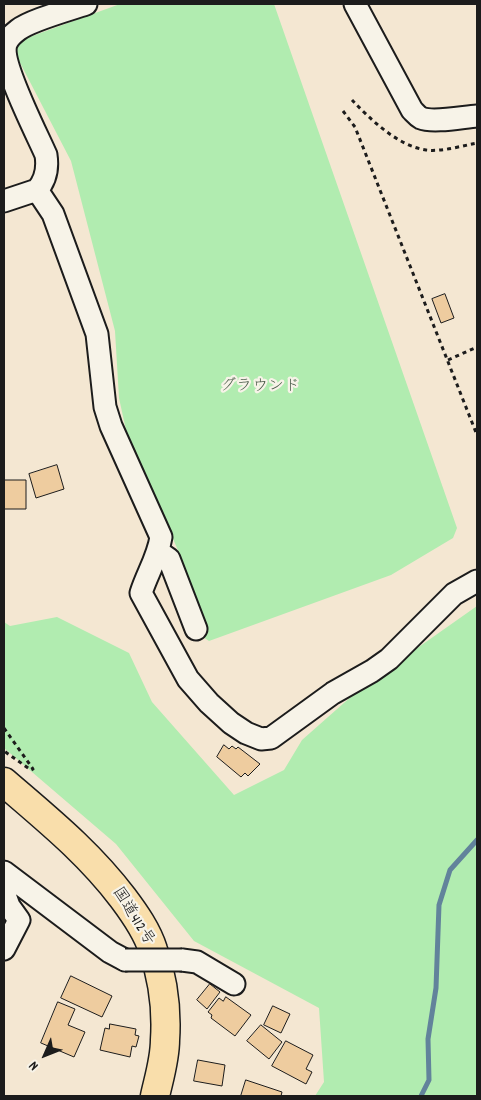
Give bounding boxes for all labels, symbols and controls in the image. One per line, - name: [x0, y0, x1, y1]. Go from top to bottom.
- park label: グラウンド: [220, 378, 300, 398]
- street label: 国道412号: [107, 884, 157, 950]
- north arrow: [20, 1030, 70, 1080]
- text: N: [25, 1056, 44, 1075]

